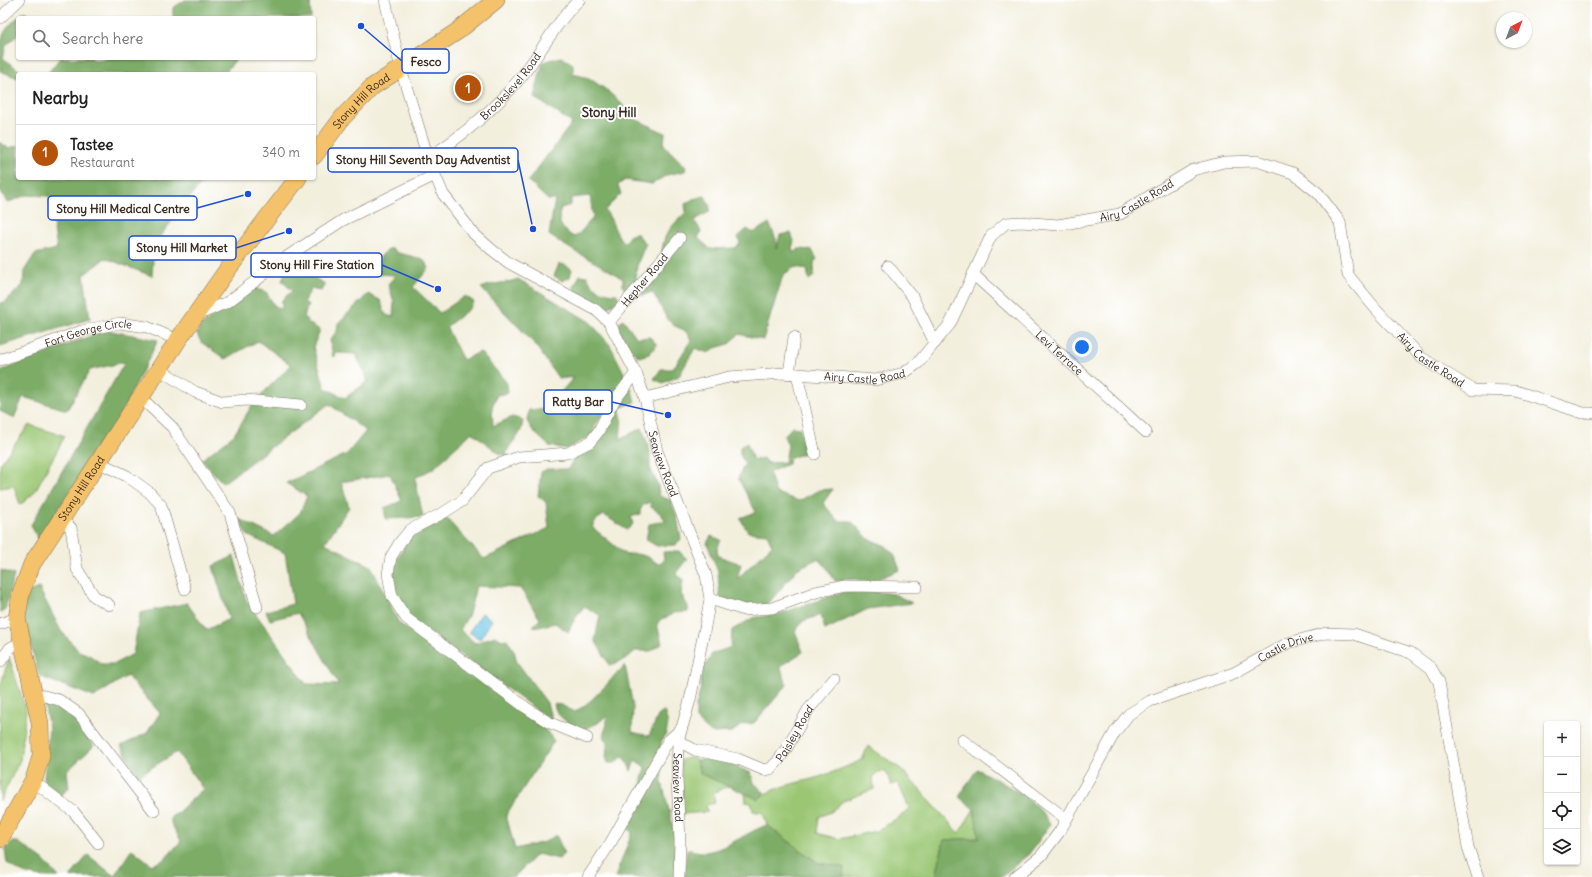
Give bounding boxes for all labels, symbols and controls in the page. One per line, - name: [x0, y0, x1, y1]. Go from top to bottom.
- north arrow: [1496, 12, 1532, 48]
- search box: [16, 16, 316, 60]
- icon: search: [30, 27, 52, 49]
- text: Search here: [62, 29, 143, 48]
- callout: Fesco: [402, 49, 449, 73]
- street label: Brookslevel Road: [477, 49, 544, 123]
- text: Fesco: [411, 54, 442, 69]
- street label: Stony Hill Road: [330, 70, 393, 132]
- pin: 1: [455, 73, 481, 103]
- text: Nearby: [32, 87, 88, 109]
- district label: Stony Hill: [582, 104, 636, 121]
- text: Tastee: [70, 135, 113, 154]
- text: 1: [42, 144, 48, 161]
- text: 340 m: [262, 144, 300, 161]
- callout: Stony Hill Seventh Day Adventist: [328, 148, 518, 172]
- text: Stony Hill Seventh Day Adventist: [336, 152, 511, 168]
- text: Restaurant: [70, 154, 135, 171]
- street label: Airy Castle Road: [1099, 176, 1177, 224]
- callout: Stony Hill Medical Centre: [48, 196, 197, 220]
- text: Stony Hill Medical Centre: [56, 201, 190, 217]
- callout: Stony Hill Market: [129, 236, 236, 260]
- text: Stony Hill Market: [136, 240, 229, 256]
- street label: Hepher Road: [618, 250, 671, 309]
- callout: Stony Hill Fire Station: [251, 253, 382, 277]
- text: Stony Hill Fire Station: [260, 257, 374, 273]
- street label: Fort George Circle: [43, 316, 133, 351]
- street label: Levi Terrace: [1033, 328, 1086, 378]
- street label: Airy Castle Road: [1394, 329, 1468, 390]
- your location: [1072, 337, 1092, 357]
- street label: Airy Castle Road: [824, 366, 907, 387]
- callout: Ratty Bar: [544, 390, 612, 414]
- text: Ratty Bar: [552, 394, 604, 410]
- street label: Seaview Road: [646, 429, 682, 499]
- street label: Stony Hill Road: [55, 453, 108, 524]
- street label: Castle Drive: [1255, 630, 1315, 665]
- street label: Paisley Road: [773, 702, 817, 764]
- map controls: [1544, 721, 1580, 865]
- button: +: [1544, 721, 1580, 757]
- street label: Seaview Road: [670, 753, 686, 823]
- button: −: [1544, 757, 1580, 793]
- button: locate: [1544, 793, 1580, 829]
- button: layers: [1544, 829, 1580, 865]

